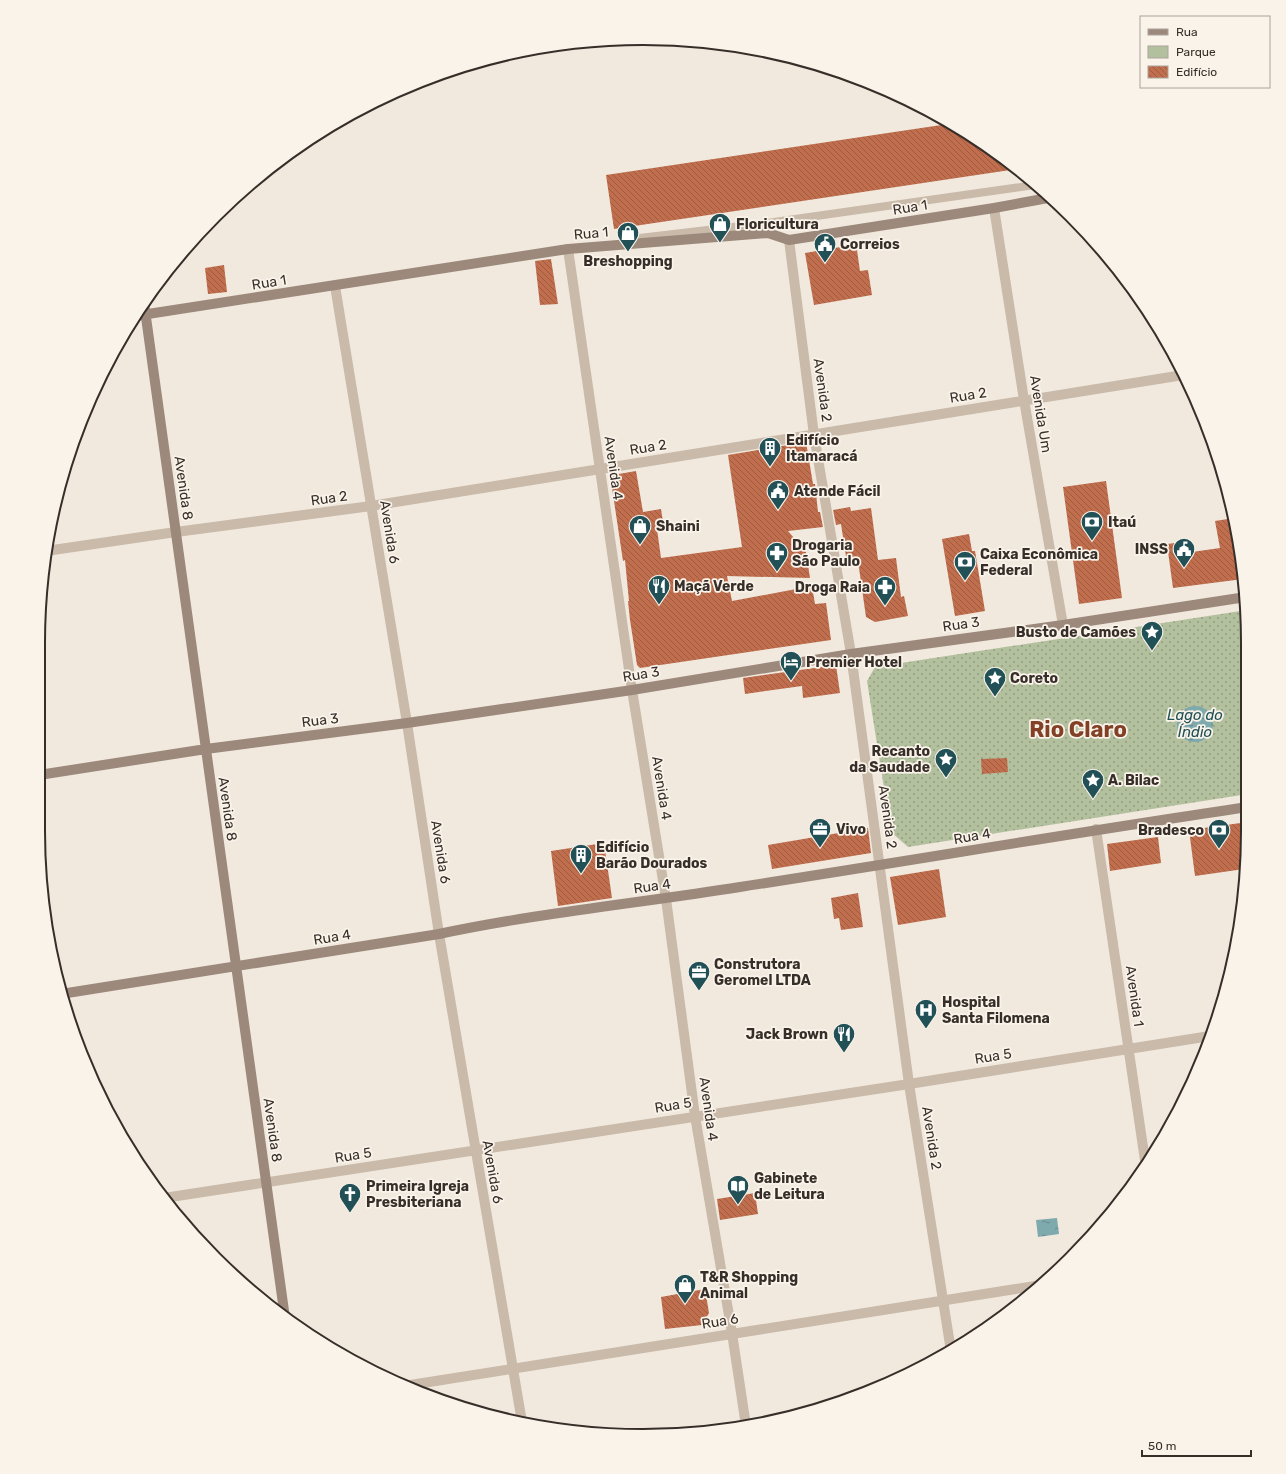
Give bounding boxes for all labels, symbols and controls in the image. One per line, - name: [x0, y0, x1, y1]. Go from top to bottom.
- legend: [1140, 16, 1270, 88]
- text: Rua: [1176, 25, 1198, 39]
- text: Parque: [1176, 45, 1216, 59]
- text: Edifício: [1176, 65, 1217, 79]
- street label: Rua 1: [892, 196, 929, 219]
- shop icon: Floricultura: [707, 211, 733, 244]
- place label: Floricultura: [736, 216, 819, 233]
- shop icon: Breshopping: [615, 220, 641, 253]
- street label: Rua 1: [573, 224, 609, 243]
- public building icon: Correios: [812, 231, 838, 264]
- place label: Correios: [840, 236, 900, 253]
- place label: Breshopping: [583, 253, 673, 270]
- street label: Rua 1: [251, 271, 288, 294]
- street label: Avenida 2: [810, 357, 835, 423]
- street label: Avenida Um: [1026, 374, 1055, 454]
- street label: Rua 2: [948, 384, 988, 407]
- place label: Edifício Itamaracá: [786, 432, 857, 465]
- street label: Avenida 4: [601, 435, 626, 501]
- building icon: Edifício Itamaracá: [757, 435, 783, 468]
- street label: Rua 2: [628, 436, 668, 459]
- street label: Avenida 8: [171, 455, 196, 521]
- public building icon: Atende Fácil: [765, 478, 791, 511]
- place label: Atende Fácil: [794, 483, 880, 500]
- street label: Rua 2: [310, 488, 349, 509]
- street label: Avenida 6: [376, 499, 403, 565]
- bank icon: Itaú: [1079, 509, 1105, 542]
- shop icon: Shaini: [627, 513, 653, 546]
- place label: Itaú: [1108, 514, 1136, 531]
- place label: Shaini: [656, 518, 700, 535]
- public building icon: INSS: [1171, 536, 1197, 569]
- place label: Drogaria São Paulo: [792, 537, 860, 570]
- pharmacy icon: Drogaria São Paulo: [764, 540, 790, 573]
- place label: INSS: [1135, 541, 1168, 558]
- place label: Caixa Econômica Federal: [980, 546, 1098, 579]
- bank icon: Caixa Econômica Federal: [952, 549, 978, 582]
- restaurant icon: Maçã Verde: [646, 573, 672, 606]
- pharmacy icon: Droga Raia: [872, 574, 898, 607]
- place label: Maçã Verde: [674, 578, 754, 595]
- place label: Droga Raia: [795, 579, 870, 596]
- street label: Rua 3: [941, 613, 981, 635]
- place icon: Busto de Camões: [1139, 619, 1165, 652]
- place label: Busto de Camões: [1016, 624, 1136, 641]
- hotel icon: Premier Hotel: [778, 649, 804, 682]
- place label: Premier Hotel: [806, 654, 902, 671]
- street label: Rua 3: [621, 663, 661, 686]
- place icon: Coreto: [982, 665, 1008, 698]
- place label: Coreto: [1010, 670, 1058, 687]
- water label: Lago do Índio: [1167, 706, 1223, 741]
- street label: Rua 3: [301, 710, 340, 731]
- district label: Rio Claro: [1029, 716, 1127, 743]
- place label: Recanto da Saudade: [849, 743, 930, 776]
- place icon: Recanto da Saudade: [933, 746, 959, 779]
- street label: Avenida 4: [648, 755, 675, 821]
- place icon: A. Bilac: [1080, 767, 1106, 800]
- place label: A. Bilac: [1108, 772, 1159, 789]
- street label: Avenida 8: [215, 776, 240, 842]
- street label: Avenida 2: [875, 784, 900, 850]
- office icon: Vivo: [807, 816, 833, 849]
- bank icon: Bradesco: [1206, 817, 1232, 850]
- street label: Avenida 6: [427, 819, 454, 885]
- place label: Vivo: [836, 821, 866, 838]
- place label: Bradesco: [1138, 822, 1204, 839]
- street label: Rua 4: [952, 825, 992, 848]
- place label: Edifício Barão Dourados: [596, 839, 708, 872]
- building icon: Edifício Barão Dourados: [568, 842, 594, 875]
- street label: Rua 4: [632, 875, 672, 898]
- street label: Rua 4: [312, 926, 352, 949]
- place label: Construtora Geromel LTDA: [714, 956, 811, 989]
- office icon: Construtora Geromel LTDA: [686, 959, 712, 992]
- street label: Avenida 1: [1122, 964, 1147, 1028]
- place label: Hospital Santa Filomena: [942, 994, 1050, 1027]
- hospital icon: Hospital Santa Filomena: [913, 997, 939, 1030]
- restaurant icon: Jack Brown: [831, 1021, 857, 1054]
- place label: Jack Brown: [746, 1026, 828, 1043]
- street label: Rua 5: [973, 1045, 1013, 1068]
- street label: Avenida 4: [696, 1076, 721, 1142]
- street label: Rua 5: [653, 1094, 693, 1117]
- street label: Avenida 8: [260, 1097, 285, 1163]
- street label: Avenida 2: [918, 1105, 945, 1171]
- street label: Avenida 6: [479, 1139, 506, 1205]
- street label: Rua 5: [333, 1144, 373, 1167]
- place label: Gabinete de Leitura: [754, 1170, 825, 1203]
- library icon: Gabinete de Leitura: [725, 1173, 751, 1206]
- place label: Primeira Igreja Presbiteriana: [366, 1178, 469, 1211]
- church icon: Primeira Igreja Presbiteriana: [337, 1181, 363, 1214]
- place label: T&R Shopping Animal: [700, 1269, 798, 1302]
- shop icon: T&R Shopping Animal: [672, 1272, 698, 1305]
- street label: Rua 6: [700, 1310, 740, 1333]
- scale bar: [1142, 1432, 1251, 1458]
- text: 50 m: [1148, 1439, 1176, 1453]

